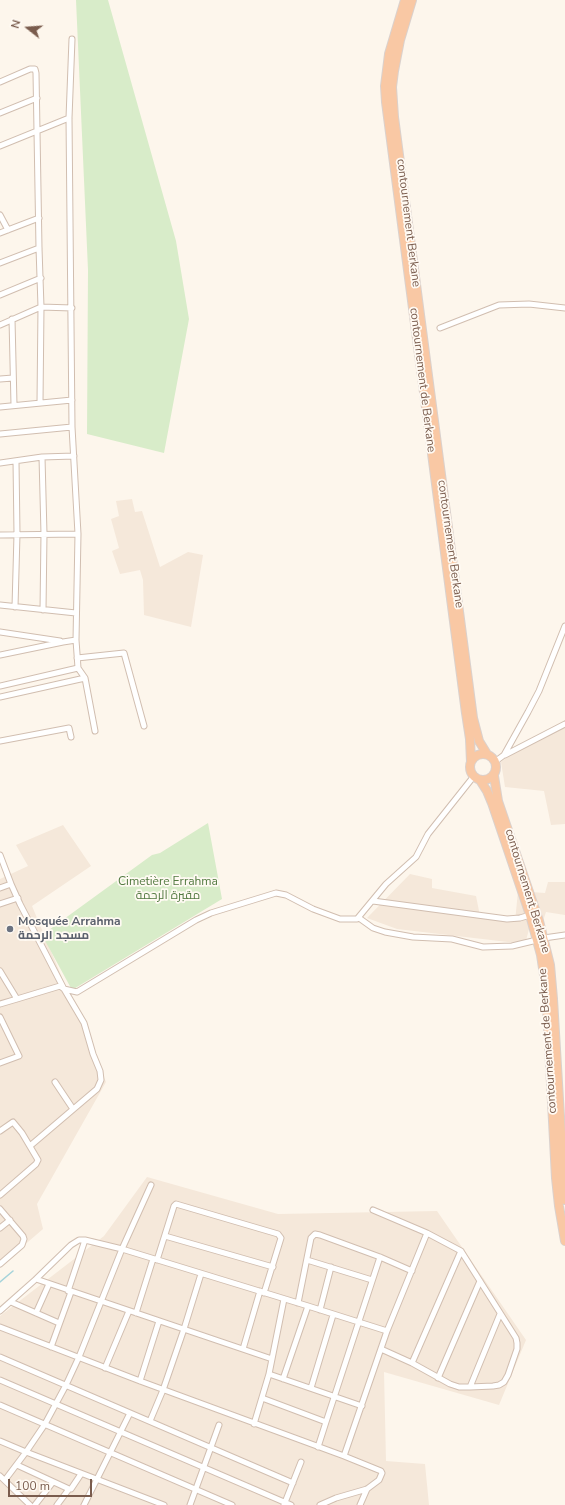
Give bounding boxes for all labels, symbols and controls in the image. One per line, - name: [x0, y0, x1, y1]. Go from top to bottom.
- north arrow: [8, 8, 48, 48]
- text: N: [8, 18, 24, 30]
- street label: contournement Berkane: [393, 158, 423, 288]
- street label: contournement de Berkane: [406, 307, 438, 453]
- street label: contournement Berkane: [434, 479, 466, 609]
- street label: contournement Berkane: [501, 827, 553, 955]
- park label: Cimetière Errahma مقبرة الرحمة: [118, 875, 218, 903]
- place label: Mosquée Arrahma مسجد الرحمة: [18, 915, 121, 943]
- marker: Mosquée Arrahma مسجد الرحمة: [5, 924, 15, 934]
- street label: contournement de Berkane: [536, 968, 560, 1114]
- scale bar: [10, 1471, 94, 1497]
- text: 100 m: [15, 1478, 50, 1494]

